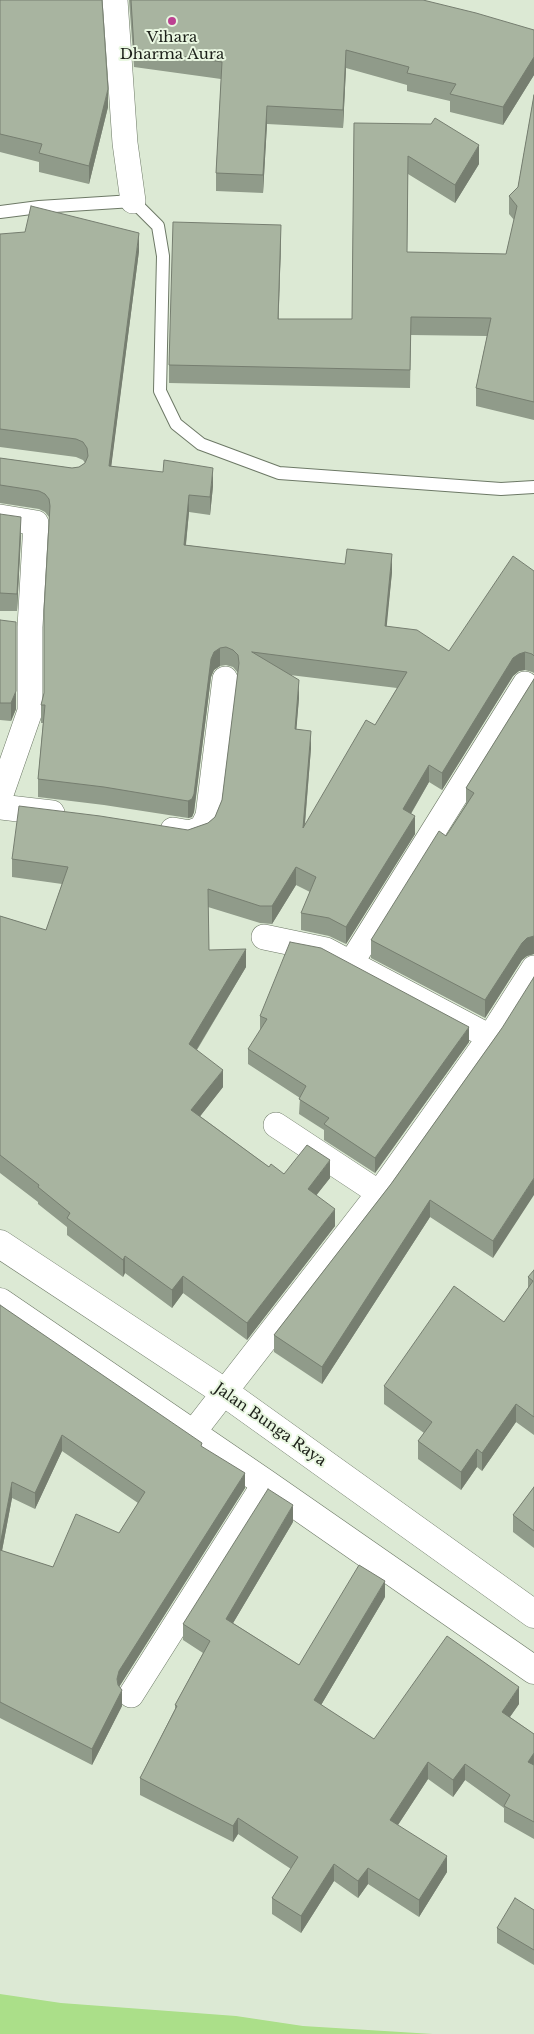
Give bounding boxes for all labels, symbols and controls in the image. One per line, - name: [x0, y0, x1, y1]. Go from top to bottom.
- marker: Vihara Dharma Aura: [166, 15, 178, 27]
- place label: Vihara Dharma Aura: [120, 29, 224, 64]
- street label: Jalan Bunga Raya: [211, 1380, 329, 1470]

